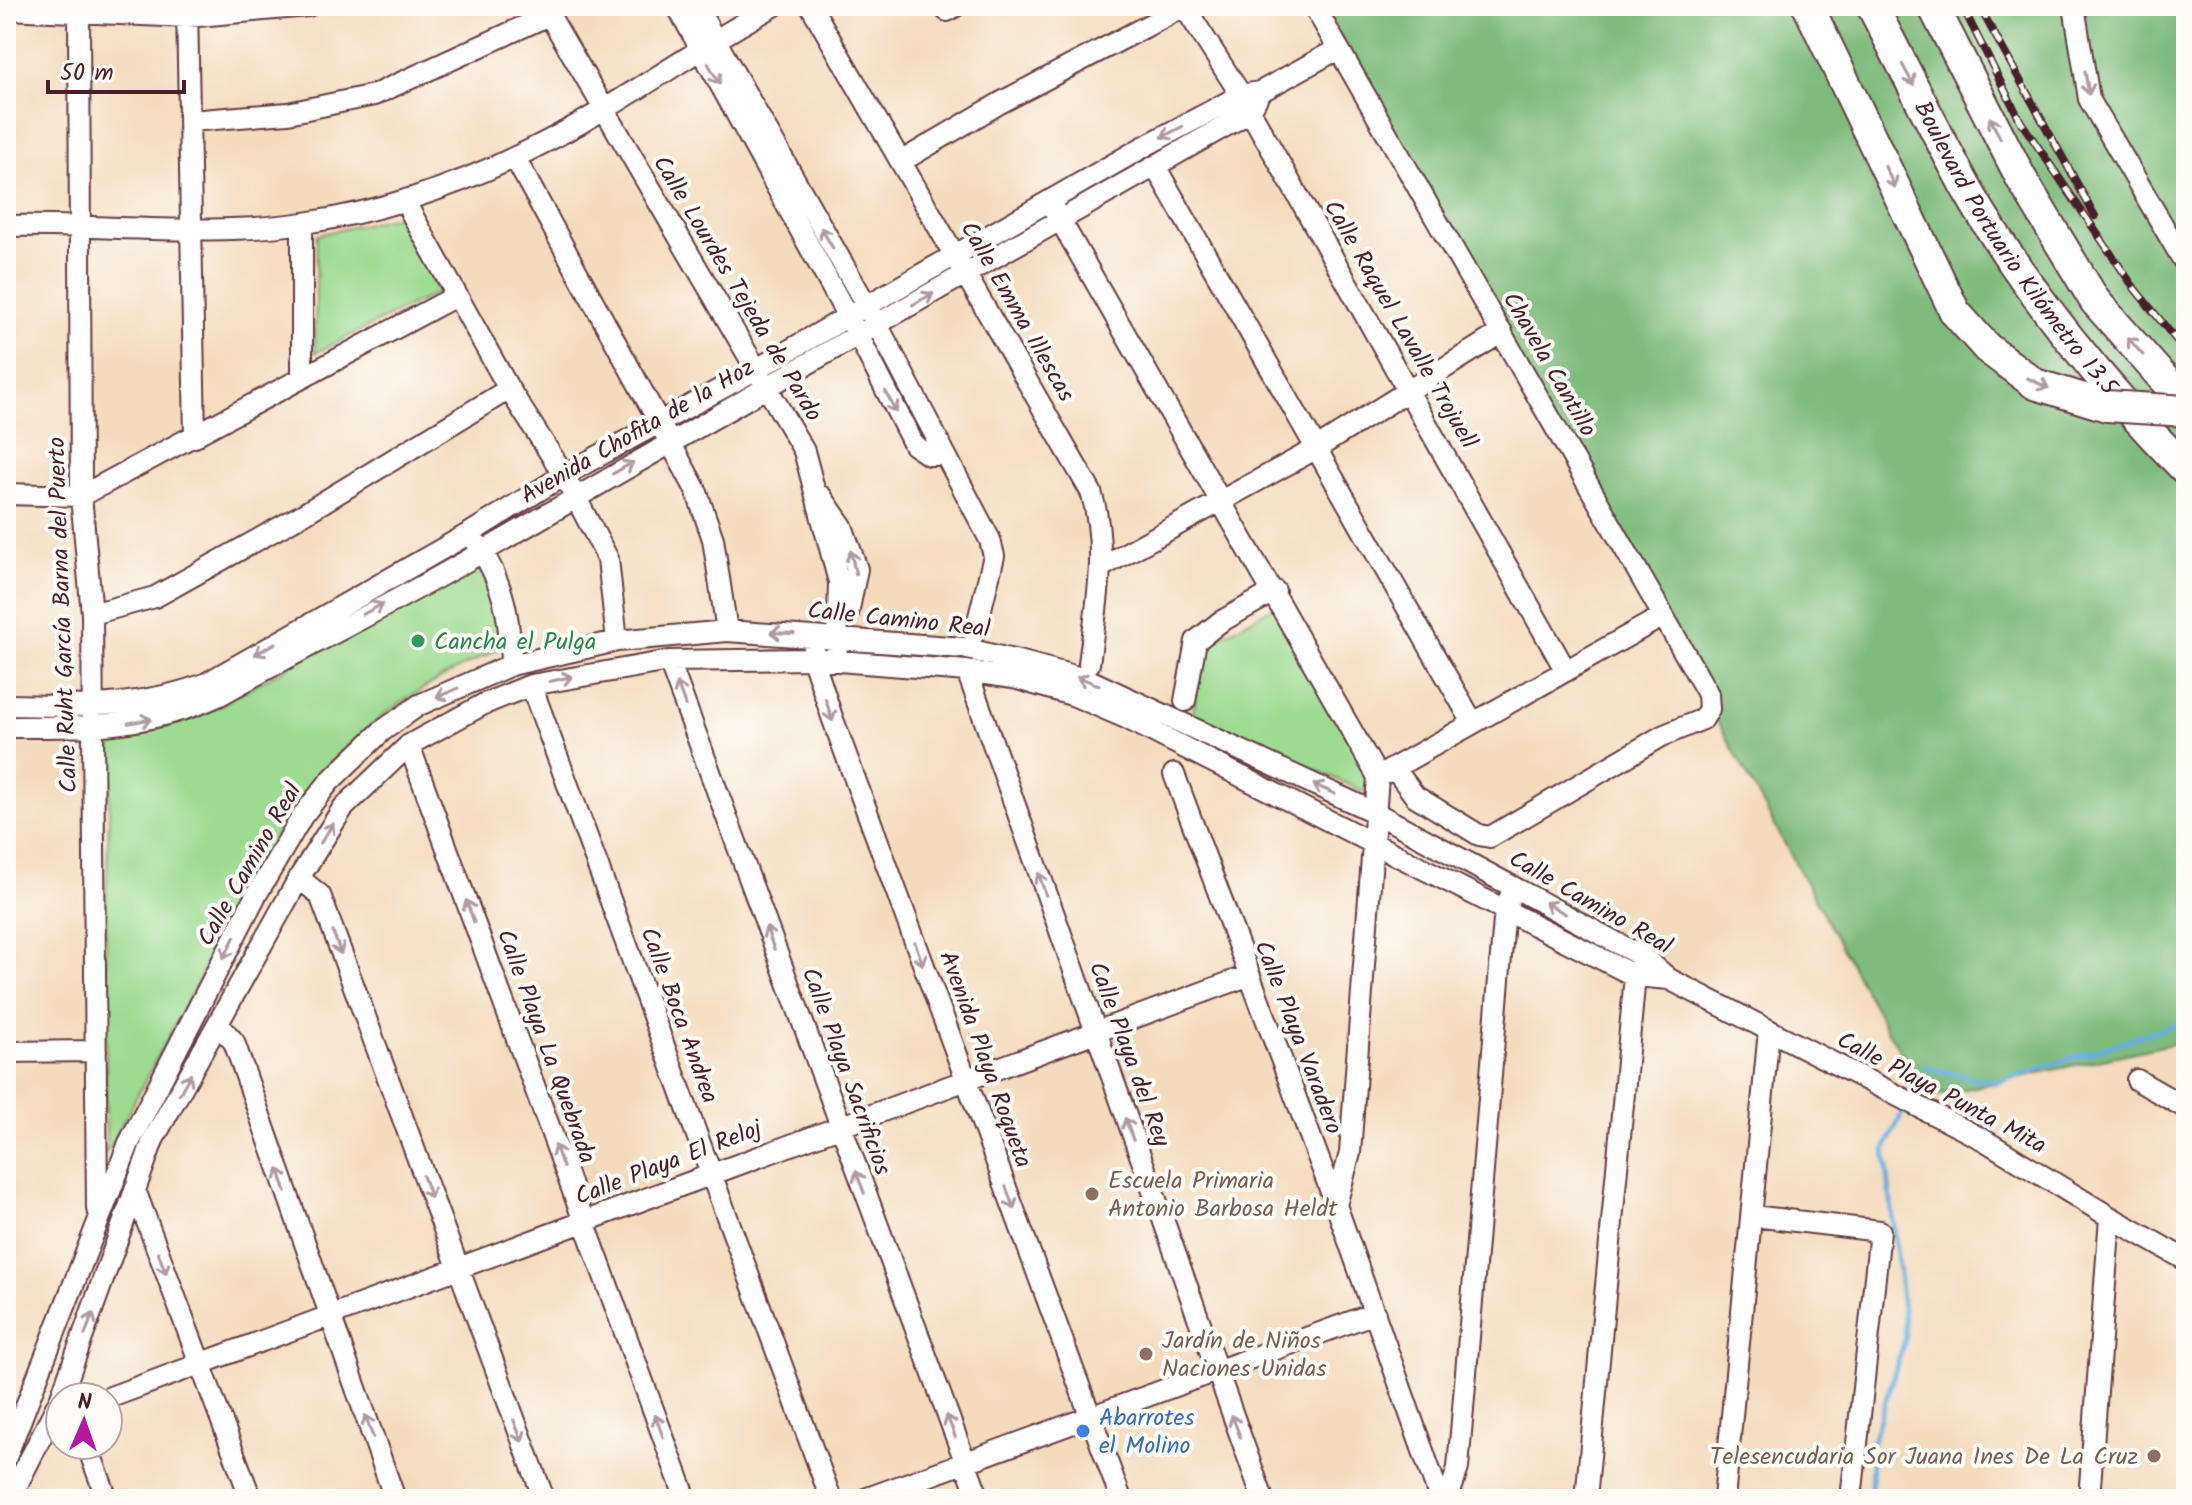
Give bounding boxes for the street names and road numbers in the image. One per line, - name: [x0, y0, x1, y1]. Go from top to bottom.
- street label: Boulevard Portuario Kilómetro 13.5: [1902, 94, 2128, 406]
- street label: Calle Lourdes Tejeda de Pardo: [642, 148, 832, 430]
- street label: Calle Raquel Lavalle Trojuell: [1312, 193, 1487, 457]
- street label: Calle Emma Illescas: [949, 214, 1084, 410]
- street label: Chavela Cantillo: [1491, 285, 1606, 445]
- street label: Avenida Chofita de la Hoz: [513, 349, 762, 515]
- street label: Calle Ruht García Barna del Puerto: [38, 436, 89, 794]
- street label: Calle Camino Real: [806, 592, 992, 649]
- street label: Calle Camino Real: [188, 775, 313, 954]
- street label: Calle Camino Real: [1501, 841, 1680, 966]
- street label: Calle Boca Andrea: [629, 922, 729, 1109]
- street label: Calle Playa La Quebrada: [485, 924, 606, 1169]
- street label: Calle Playa Varadero: [1243, 935, 1353, 1140]
- street label: Avenida Playa Roqueta: [927, 946, 1042, 1173]
- street label: Calle Playa del Rey: [1077, 956, 1180, 1153]
- street label: Calle Playa Sacrificios: [790, 962, 901, 1181]
- street label: Calle Playa Punta Mita: [1829, 1021, 2053, 1165]
- street label: Calle Playa El Reloj: [569, 1110, 768, 1217]

